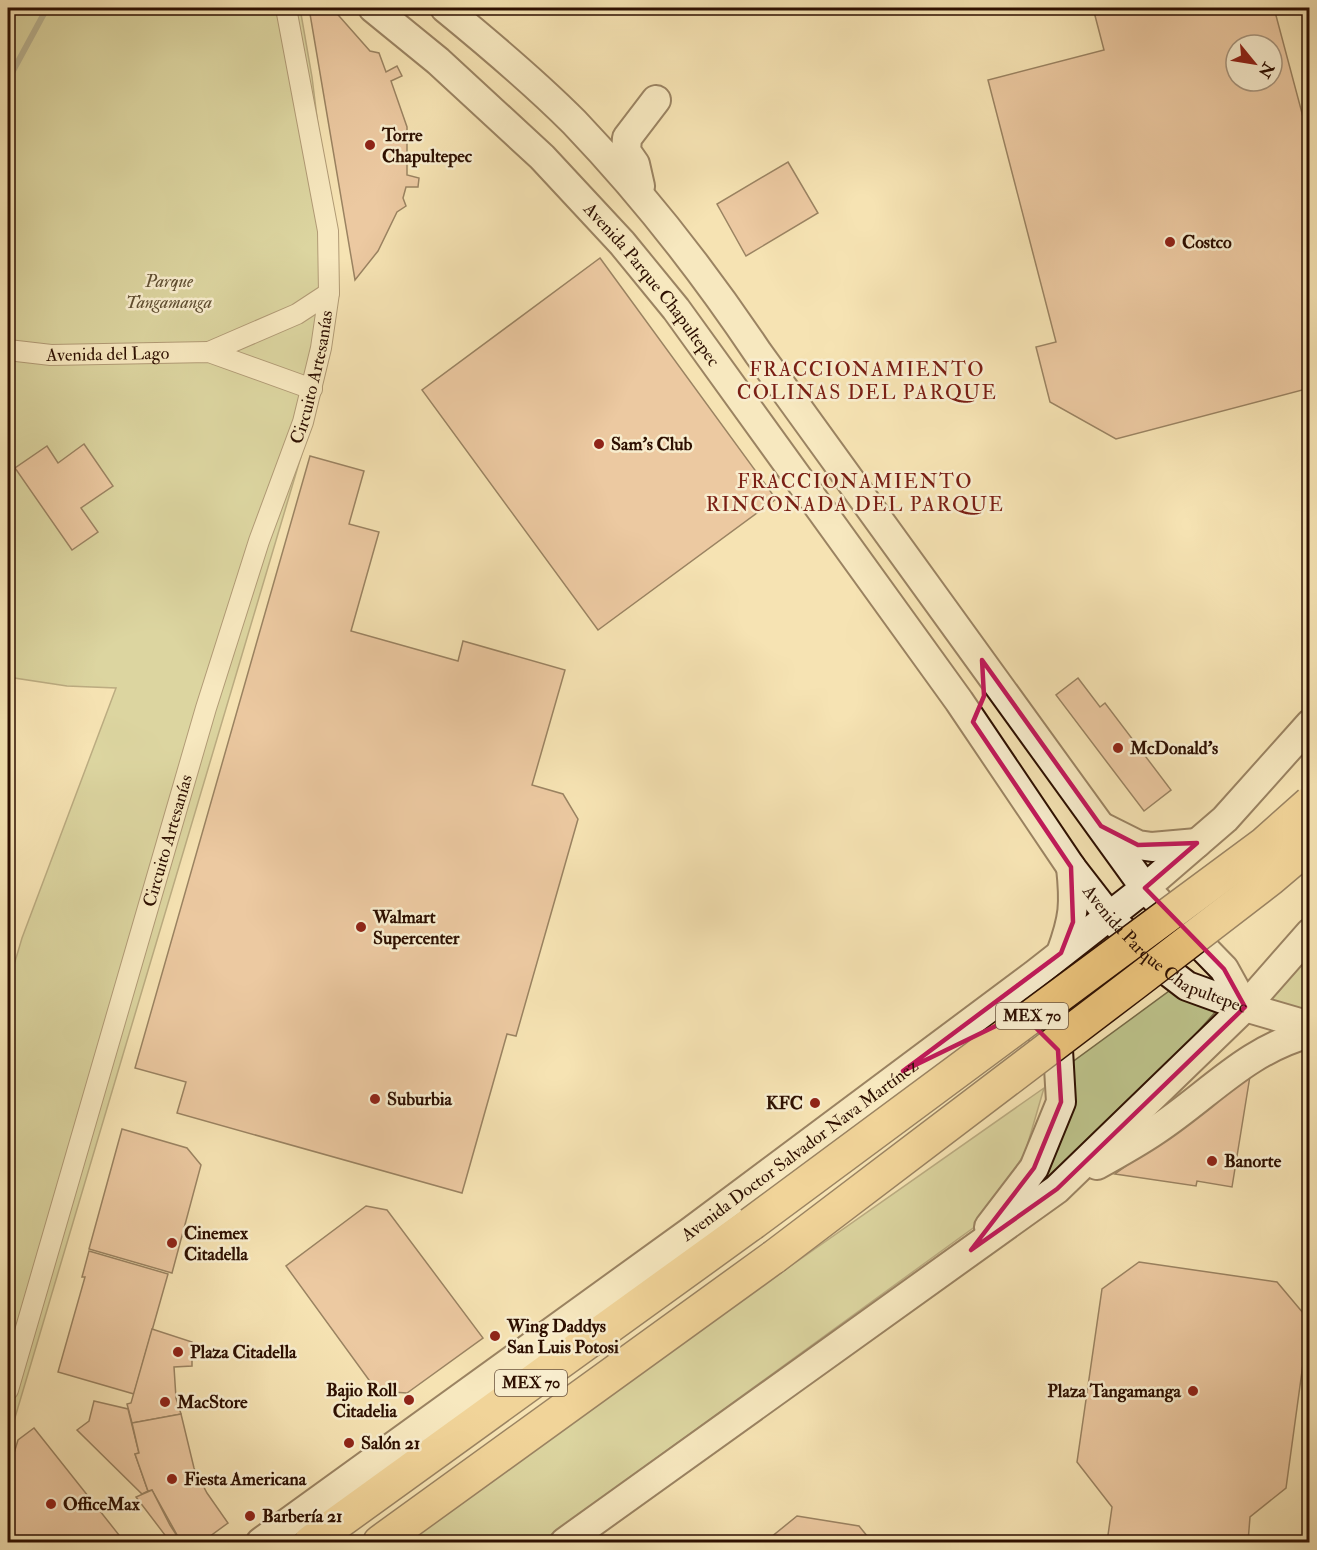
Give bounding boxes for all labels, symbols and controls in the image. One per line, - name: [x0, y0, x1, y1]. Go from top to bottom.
- north arrow: [1224, 33, 1284, 93]
- text: N: [1254, 58, 1279, 82]
- place label: Torre Chapultepec: [381, 124, 473, 168]
- marker: Torre Chapultepec: [363, 138, 377, 152]
- street label: Avenida Parque Chapultepec: [578, 197, 725, 371]
- place label: Costco: [1182, 231, 1232, 254]
- marker: Costco: [1163, 235, 1177, 249]
- park label: Parque Tangamanga: [126, 270, 212, 314]
- street label: Circuito Artesanías: [284, 309, 338, 447]
- street label: Avenida del Lago: [45, 341, 170, 367]
- district label: FRACCIONAMIENTO COLINAS DEL PARQUE: [737, 357, 997, 405]
- place label: Sam's Club: [611, 433, 693, 456]
- marker: Sam's Club: [592, 437, 606, 451]
- district label: FRACCIONAMIENTO RINCONADA DEL PARQUE: [706, 469, 1004, 517]
- place label: McDonald's: [1129, 737, 1218, 760]
- marker: McDonald's: [1111, 741, 1125, 755]
- street label: Circuito Artesanías: [137, 772, 198, 910]
- street label: Avenida Parque Chapultepec: [1077, 880, 1250, 1018]
- place label: Walmart Supercenter: [372, 906, 460, 950]
- marker: Walmart Supercenter: [354, 920, 368, 934]
- road number: MEX 70: [996, 1003, 1068, 1029]
- street label: Avenida Doctor Salvador Nava Martínez: [676, 1054, 923, 1247]
- place label: Suburbia: [387, 1088, 453, 1111]
- marker: Suburbia: [368, 1092, 382, 1106]
- place label: KFC: [766, 1092, 803, 1115]
- marker: KFC: [808, 1096, 822, 1110]
- place label: Banorte: [1224, 1150, 1282, 1173]
- marker: Banorte: [1205, 1154, 1219, 1168]
- place label: Cinemex Citadella: [184, 1222, 249, 1266]
- marker: Cinemex Citadella: [165, 1236, 179, 1250]
- place label: Wing Daddys San Luis Potosi: [506, 1315, 619, 1359]
- marker: Wing Daddys San Luis Potosi: [488, 1329, 502, 1343]
- place label: Plaza Citadella: [190, 1341, 297, 1364]
- marker: Plaza Citadella: [171, 1345, 185, 1359]
- road number: MEX 70: [495, 1370, 567, 1396]
- place label: Bajio Roll Citadelia: [326, 1379, 398, 1423]
- place label: Plaza Tangamanga: [1047, 1380, 1182, 1403]
- marker: Plaza Tangamanga: [1186, 1384, 1200, 1398]
- place label: MacStore: [176, 1391, 248, 1414]
- marker: Bajio Roll Citadelia: [402, 1393, 416, 1407]
- marker: MacStore: [158, 1395, 172, 1409]
- place label: Salón 21: [361, 1432, 420, 1455]
- marker: Salón 21: [342, 1436, 356, 1450]
- place label: Fiesta Americana: [184, 1468, 307, 1491]
- marker: Fiesta Americana: [165, 1472, 179, 1486]
- place label: OfficeMax: [63, 1493, 141, 1516]
- marker: OfficeMax: [44, 1497, 58, 1511]
- place label: Barbería 21: [262, 1505, 343, 1528]
- marker: Barbería 21: [243, 1509, 257, 1523]

